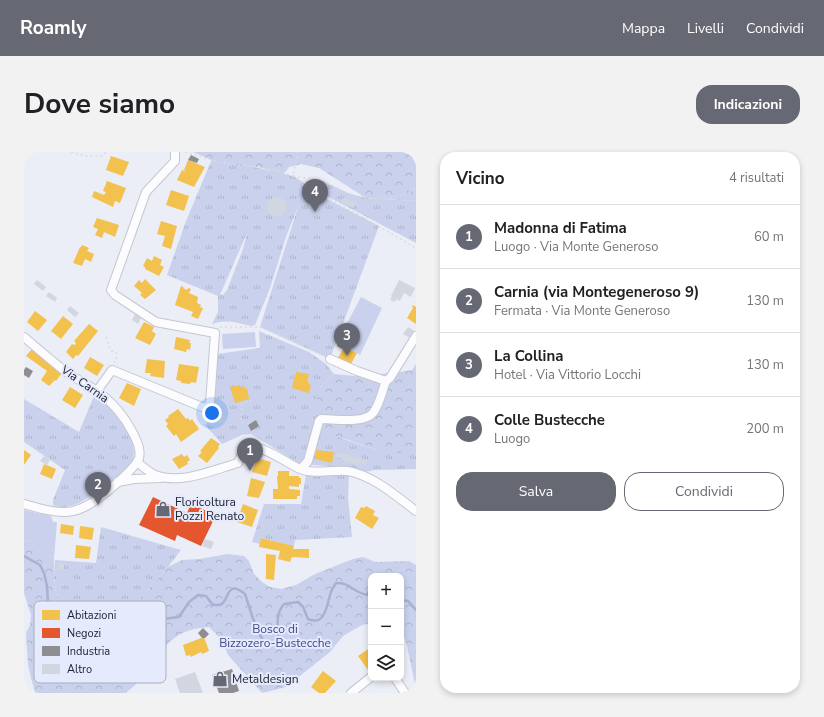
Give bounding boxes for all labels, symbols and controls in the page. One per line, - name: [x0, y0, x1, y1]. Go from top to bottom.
- text: Roamly: [20, 15, 87, 41]
- text: Mappa: [622, 19, 665, 38]
- text: Livelli: [687, 19, 724, 38]
- text: Condividi: [746, 19, 804, 38]
- text: Dove siamo: [24, 85, 175, 123]
- button: Indicazioni: [696, 85, 800, 124]
- text: Vicino: [456, 167, 505, 190]
- text: 4 risultati: [729, 169, 784, 187]
- pin: 4: [302, 179, 328, 212]
- text: Madonna di Fatima: [494, 218, 627, 238]
- text: 1: [465, 228, 473, 246]
- text: 60 m: [754, 228, 784, 246]
- text: Luogo · Via Monte Generoso: [494, 238, 659, 256]
- text: Carnia (via Montegeneroso 9): [494, 282, 699, 302]
- text: 2: [465, 292, 473, 310]
- text: 130 m: [746, 292, 784, 310]
- text: Fermata · Via Monte Generoso: [494, 302, 670, 320]
- pin: 3: [334, 323, 360, 356]
- text: La Collina: [494, 346, 563, 366]
- text: 3: [465, 356, 473, 374]
- text: 130 m: [746, 356, 784, 374]
- street label: Via Carnia: [57, 361, 112, 406]
- text: Hotel · Via Vittorio Locchi: [494, 366, 641, 384]
- your location: [202, 403, 222, 423]
- text: Colle Bustecche: [494, 410, 605, 430]
- text: 4: [465, 420, 473, 438]
- text: 200 m: [746, 420, 784, 438]
- text: Luogo: [494, 430, 530, 448]
- pin: 1: [237, 438, 263, 471]
- pin: 2: [85, 472, 111, 505]
- button: Salva: [456, 472, 616, 511]
- button: Condividi: [624, 472, 784, 511]
- place label: Floricoltura Pozzi Renato: [175, 494, 244, 524]
- shop icon: Floricoltura Pozzi Renato: [154, 500, 172, 518]
- map controls: [368, 573, 404, 681]
- button: +: [368, 573, 404, 609]
- legend: [34, 601, 166, 683]
- text: Abitazioni: [67, 608, 116, 623]
- button: −: [368, 609, 404, 645]
- park label: Bosco di Bizzozero-Bustecche: [219, 621, 331, 651]
- text: Negozi: [67, 626, 101, 641]
- text: Industria: [67, 644, 110, 659]
- button: layers: [368, 645, 404, 681]
- text: Altro: [67, 662, 92, 677]
- shop icon: Metaldesign: [211, 670, 229, 688]
- place label: Metaldesign: [232, 671, 298, 687]

